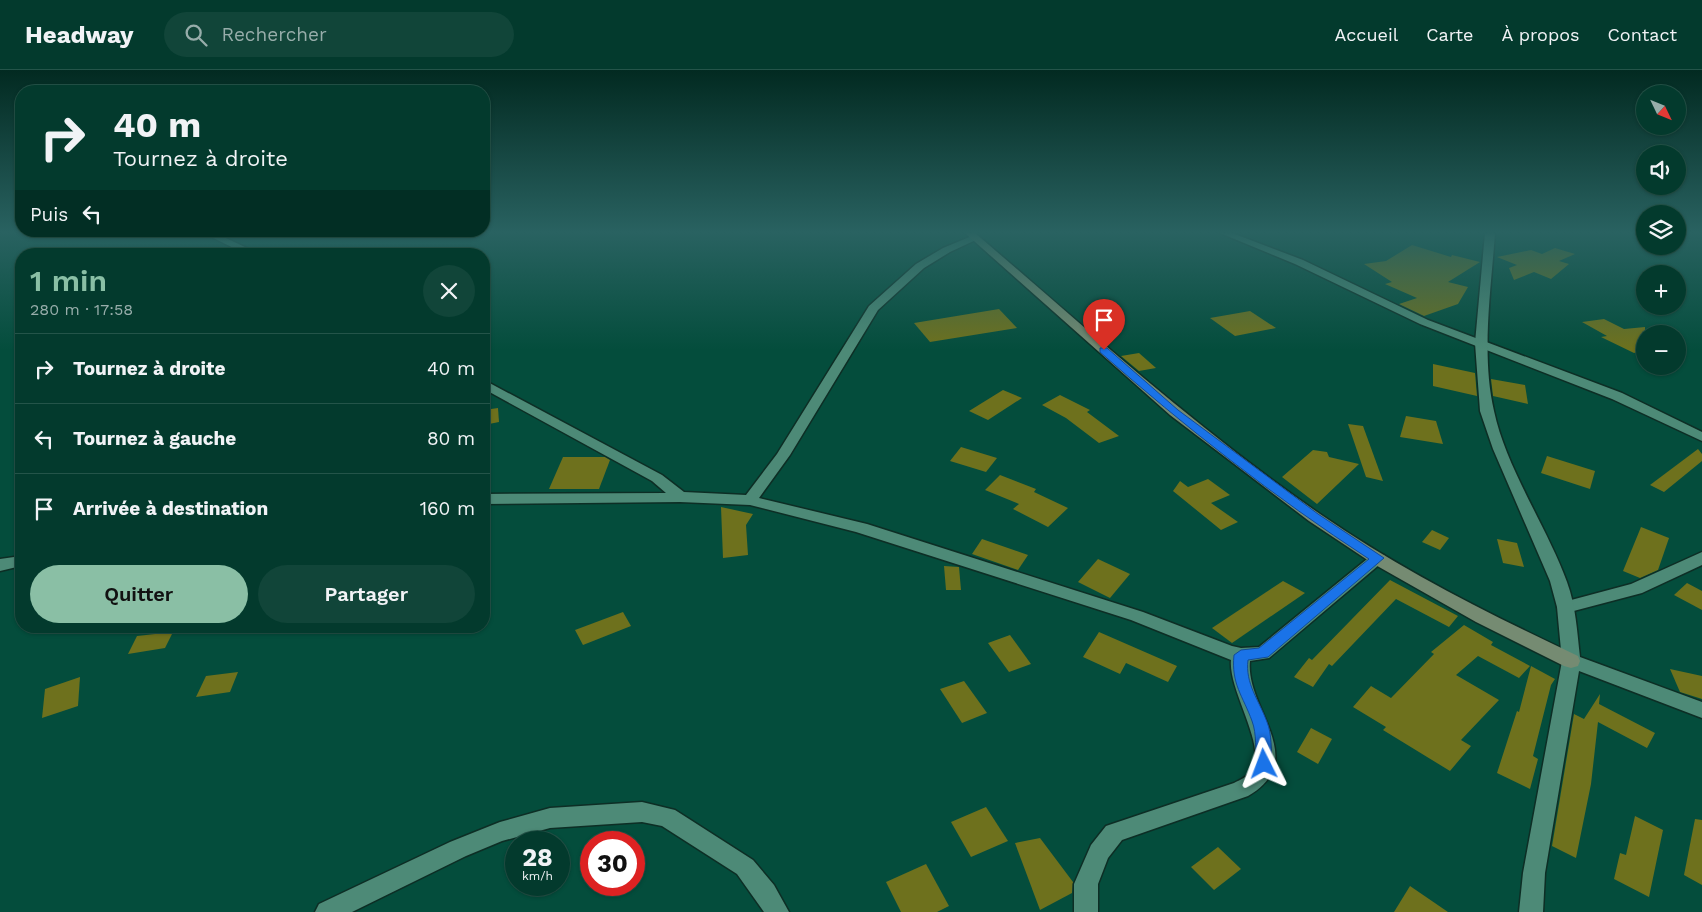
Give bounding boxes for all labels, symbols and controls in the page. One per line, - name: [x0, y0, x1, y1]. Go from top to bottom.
- search box: [164, 12, 514, 57]
- text: Headway: [25, 21, 134, 49]
- icon: search: [182, 21, 210, 49]
- text: Rechercher: [222, 23, 327, 46]
- text: Accueil: [1335, 24, 1398, 45]
- text: Carte: [1426, 24, 1473, 45]
- text: À propos: [1501, 24, 1579, 45]
- text: Contact: [1607, 24, 1677, 45]
- north arrow: [1636, 85, 1686, 135]
- map controls: [1636, 85, 1686, 375]
- text: 40 m: [113, 104, 201, 146]
- icon: right: [30, 105, 95, 170]
- button: sound: [1636, 145, 1686, 195]
- text: Tournez à droite: [113, 146, 288, 171]
- icon: left: [78, 200, 106, 228]
- text: Puis: [30, 203, 68, 226]
- button: layers: [1636, 205, 1686, 255]
- text: 1 min: [30, 263, 107, 298]
- button: close: [423, 265, 475, 317]
- button: +: [1636, 265, 1686, 315]
- pin: [1083, 299, 1125, 350]
- text: 280 m · 17:58: [30, 300, 133, 319]
- icon: arrive: [1090, 306, 1118, 334]
- button: −: [1636, 325, 1686, 375]
- icon: right: [30, 355, 58, 383]
- text: Tournez à droite: [73, 357, 225, 380]
- text: 40 m: [427, 357, 475, 380]
- icon: left: [30, 425, 58, 453]
- text: Tournez à gauche: [73, 427, 236, 450]
- text: 80 m: [427, 427, 475, 450]
- icon: arrive: [30, 495, 58, 523]
- text: Arrivée à destination: [73, 497, 268, 520]
- text: 160 m: [420, 497, 475, 520]
- button: Quitter: [30, 565, 248, 623]
- button: Partager: [258, 565, 475, 623]
- position arrow: [1237, 737, 1289, 789]
- speed limit sign: 30: [580, 831, 645, 896]
- text: 28: [522, 843, 553, 872]
- text: km/h: [522, 869, 553, 883]

